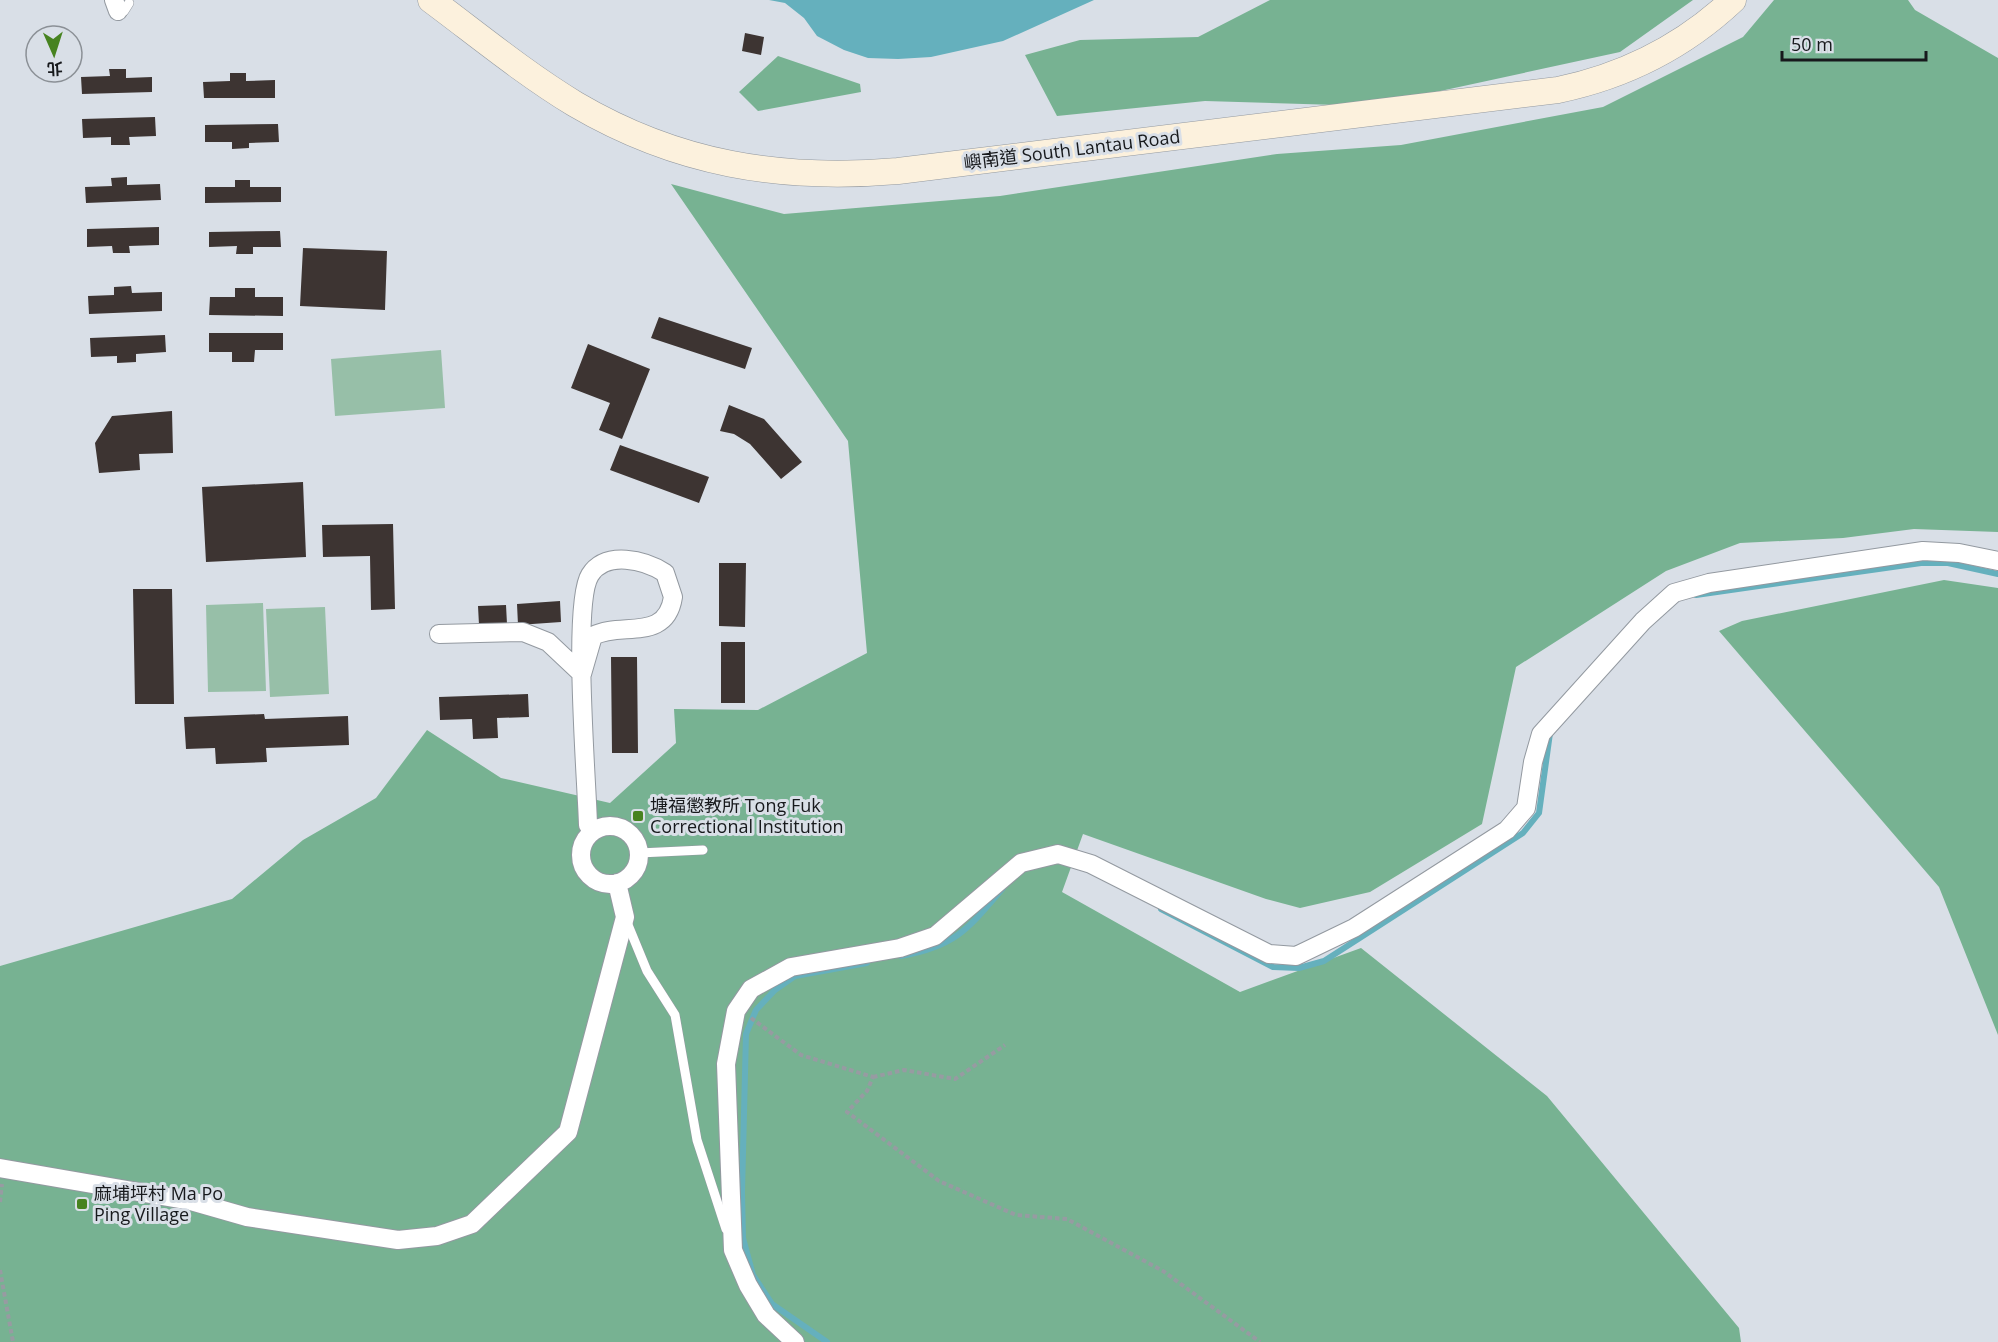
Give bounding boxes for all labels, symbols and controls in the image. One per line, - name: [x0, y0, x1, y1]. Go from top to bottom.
- north arrow: [24, 24, 84, 84]
- scale bar: [1782, 24, 1926, 62]
- text: 50 m: [1791, 32, 1833, 56]
- text: 北: [46, 58, 63, 80]
- street label: 嶼南道 South Lantau Road: [962, 124, 1182, 174]
- place label: 塘福懲教所 Tong Fuk Correctional Institution: [650, 793, 844, 838]
- marker: 塘福懲教所 Tong Fuk Correctional Institution: [631, 809, 645, 823]
- place label: 麻埔坪村 Ma Po Ping Village: [94, 1181, 223, 1226]
- marker: 麻埔坪村 Ma Po Ping Village: [75, 1197, 89, 1211]

